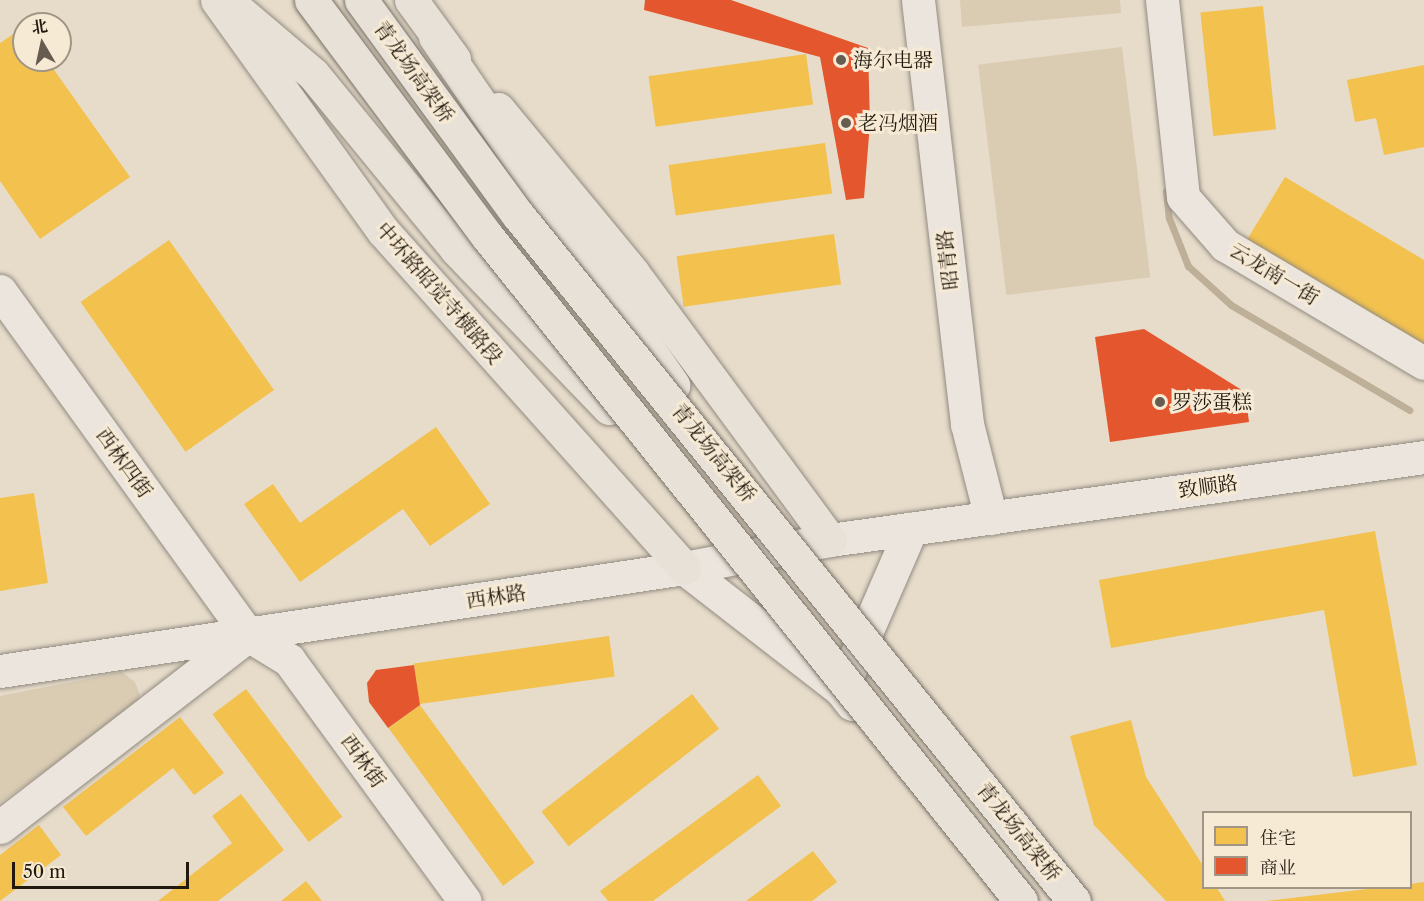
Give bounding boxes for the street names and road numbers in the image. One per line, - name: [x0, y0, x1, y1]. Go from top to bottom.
- street label: 青龙场高架桥: [369, 16, 459, 128]
- street label: 中环路昭觉寺横路段: [371, 217, 507, 369]
- street label: 昭青路: [932, 229, 964, 291]
- street label: 云龙南一街: [1225, 238, 1323, 310]
- street label: 青龙场高架桥: [667, 399, 761, 507]
- street label: 西林四街: [91, 424, 157, 502]
- street label: 致顺路: [1177, 471, 1239, 503]
- street label: 西林路: [464, 580, 528, 614]
- street label: 西林街: [336, 730, 390, 792]
- street label: 青龙场高架桥: [972, 778, 1066, 886]

